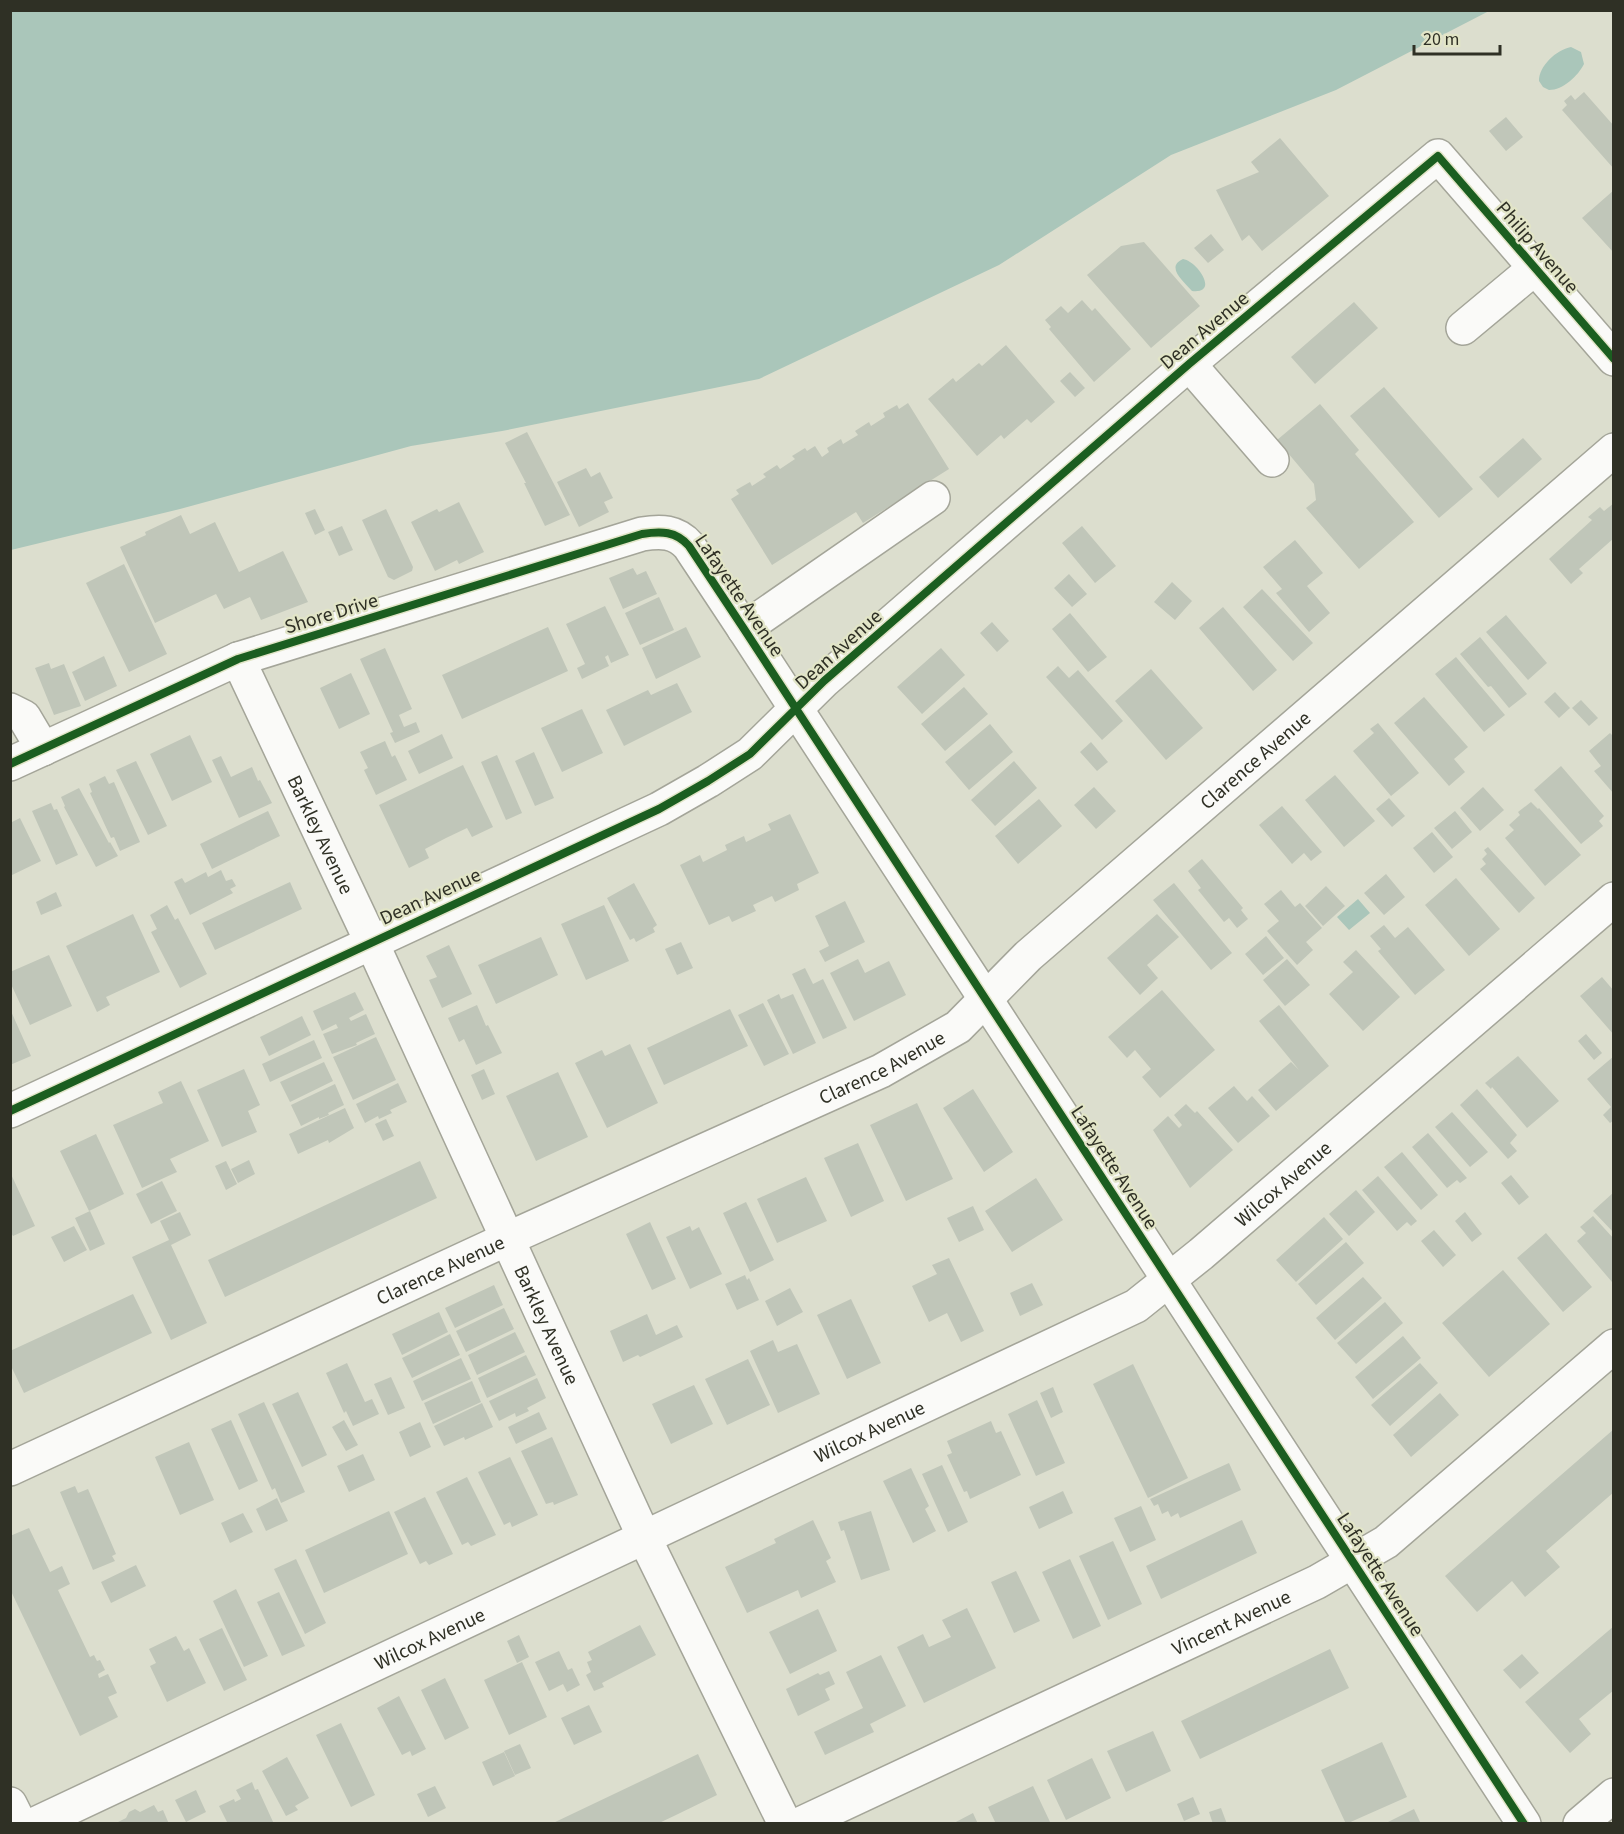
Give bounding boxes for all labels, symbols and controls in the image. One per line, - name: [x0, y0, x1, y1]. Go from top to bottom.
- scale bar: [1414, 18, 1500, 56]
- text: 20 m: [1423, 27, 1459, 52]
- street label: Philip Avenue: [1489, 195, 1585, 300]
- street label: Dean Avenue: [1154, 285, 1255, 376]
- street label: Lafayette Avenue: [688, 529, 791, 663]
- street label: Shore Drive: [281, 586, 382, 641]
- street label: Dean Avenue: [789, 603, 888, 696]
- street label: Clarence Avenue: [1194, 705, 1317, 817]
- street label: Barkley Avenue: [280, 771, 360, 899]
- street label: Dean Avenue: [375, 861, 486, 933]
- street label: Clarence Avenue: [815, 1024, 951, 1112]
- street label: Lafayette Avenue: [1064, 1100, 1165, 1235]
- street label: Wilcox Avenue: [1229, 1135, 1338, 1234]
- street label: Clarence Avenue: [372, 1229, 509, 1313]
- street label: Barkley Avenue: [506, 1261, 586, 1390]
- street label: Wilcox Avenue: [810, 1394, 930, 1471]
- street label: Lafayette Avenue: [1330, 1507, 1431, 1642]
- street label: Vincent Avenue: [1168, 1583, 1296, 1663]
- street label: Wilcox Avenue: [370, 1601, 490, 1677]

